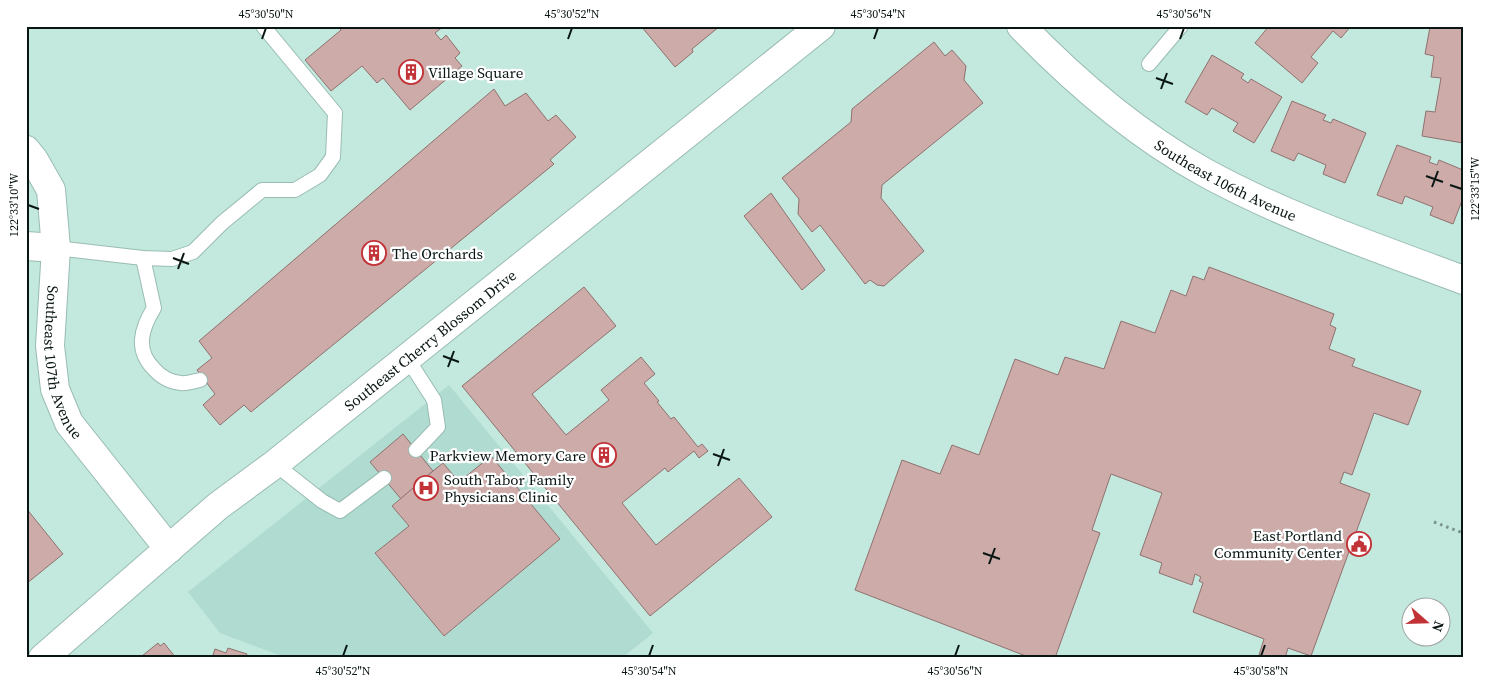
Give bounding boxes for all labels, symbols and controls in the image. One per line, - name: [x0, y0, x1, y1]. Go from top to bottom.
- text: 45°30'50"N: [238, 6, 294, 22]
- text: 45°30'52"N: [544, 6, 600, 22]
- text: 45°30'54"N: [850, 6, 906, 22]
- text: 45°30'56"N: [1156, 6, 1212, 22]
- building icon: Village Square: [398, 59, 424, 85]
- place label: Village Square: [428, 62, 524, 83]
- street label: Southeast 106th Avenue: [1151, 134, 1300, 226]
- text: 122°33'15"W: [1467, 157, 1483, 221]
- text: 122°33'10"W: [6, 173, 22, 237]
- building icon: The Orchards: [361, 240, 387, 266]
- place label: The Orchards: [392, 243, 483, 264]
- street label: Southeast Cherry Blossom Drive: [339, 264, 521, 415]
- street label: Southeast 107th Avenue: [40, 285, 88, 443]
- building icon: Parkview Memory Care: [591, 442, 617, 468]
- place label: Parkview Memory Care: [430, 445, 586, 466]
- place label: South Tabor Family Physicians Clinic: [444, 469, 574, 507]
- hospital icon: South Tabor Family Physicians Clinic: [413, 475, 439, 501]
- place label: East Portland Community Center: [1214, 525, 1343, 563]
- public building icon: East Portland Community Center: [1346, 531, 1372, 557]
- north arrow: [1402, 596, 1452, 646]
- text: N: [1427, 618, 1449, 635]
- text: 45°30'52"N: [315, 663, 371, 679]
- text: 45°30'54"N: [621, 663, 677, 679]
- text: 45°30'56"N: [927, 663, 983, 679]
- text: 45°30'58"N: [1233, 663, 1289, 679]

